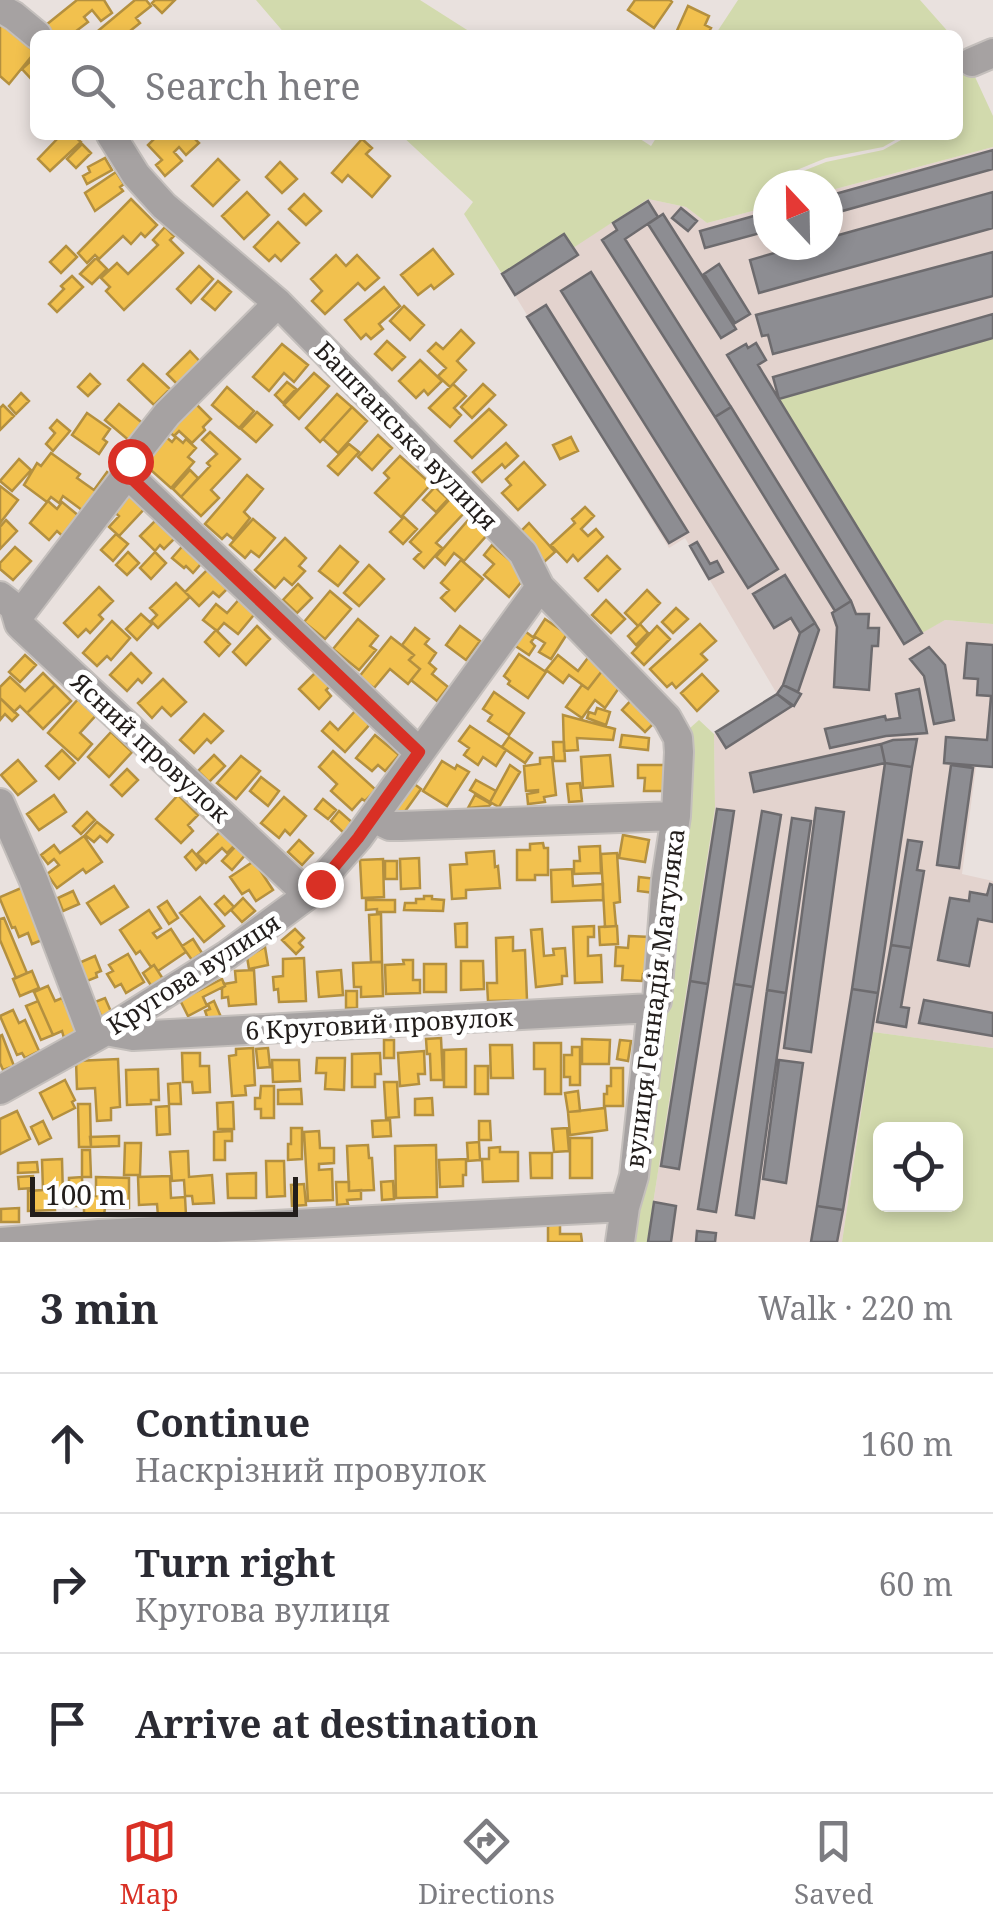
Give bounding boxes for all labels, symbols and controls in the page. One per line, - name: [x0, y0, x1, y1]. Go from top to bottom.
- search box: [30, 30, 963, 140]
- icon: search: [65, 58, 120, 113]
- text: Search here: [145, 59, 361, 111]
- north arrow: [753, 170, 843, 260]
- street label: Баштанська вулиця: [308, 333, 506, 537]
- route start: [108, 439, 154, 485]
- street label: Ясний провулок: [64, 664, 238, 830]
- street label: вулиця Геннадія Матуляка: [616, 826, 692, 1170]
- route end: [298, 862, 344, 908]
- street label: Кругова вулиця: [100, 904, 286, 1042]
- street label: 6 Круговий провулок: [244, 999, 514, 1047]
- map controls: [873, 1122, 963, 1212]
- button: locate: [873, 1122, 963, 1212]
- scale bar: [30, 1172, 298, 1216]
- text: 100 m: [45, 1175, 126, 1213]
- text: 3 min: [40, 1279, 159, 1336]
- text: Walk · 220 m: [758, 1286, 953, 1329]
- text: Continue: [135, 1396, 310, 1448]
- icon: ahead: [40, 1416, 95, 1471]
- text: 160 m: [861, 1422, 953, 1465]
- text: Наскрізний провулок: [135, 1448, 486, 1491]
- text: Turn right: [135, 1536, 336, 1588]
- icon: right: [40, 1556, 95, 1611]
- text: 60 m: [879, 1562, 953, 1605]
- text: Кругова вулиця: [135, 1588, 391, 1631]
- icon: arrive: [40, 1696, 95, 1751]
- text: Arrive at destination: [135, 1697, 539, 1749]
- tab: Map: [120, 1814, 179, 1912]
- tab: Directions: [418, 1814, 555, 1912]
- tab: Saved: [794, 1814, 873, 1912]

